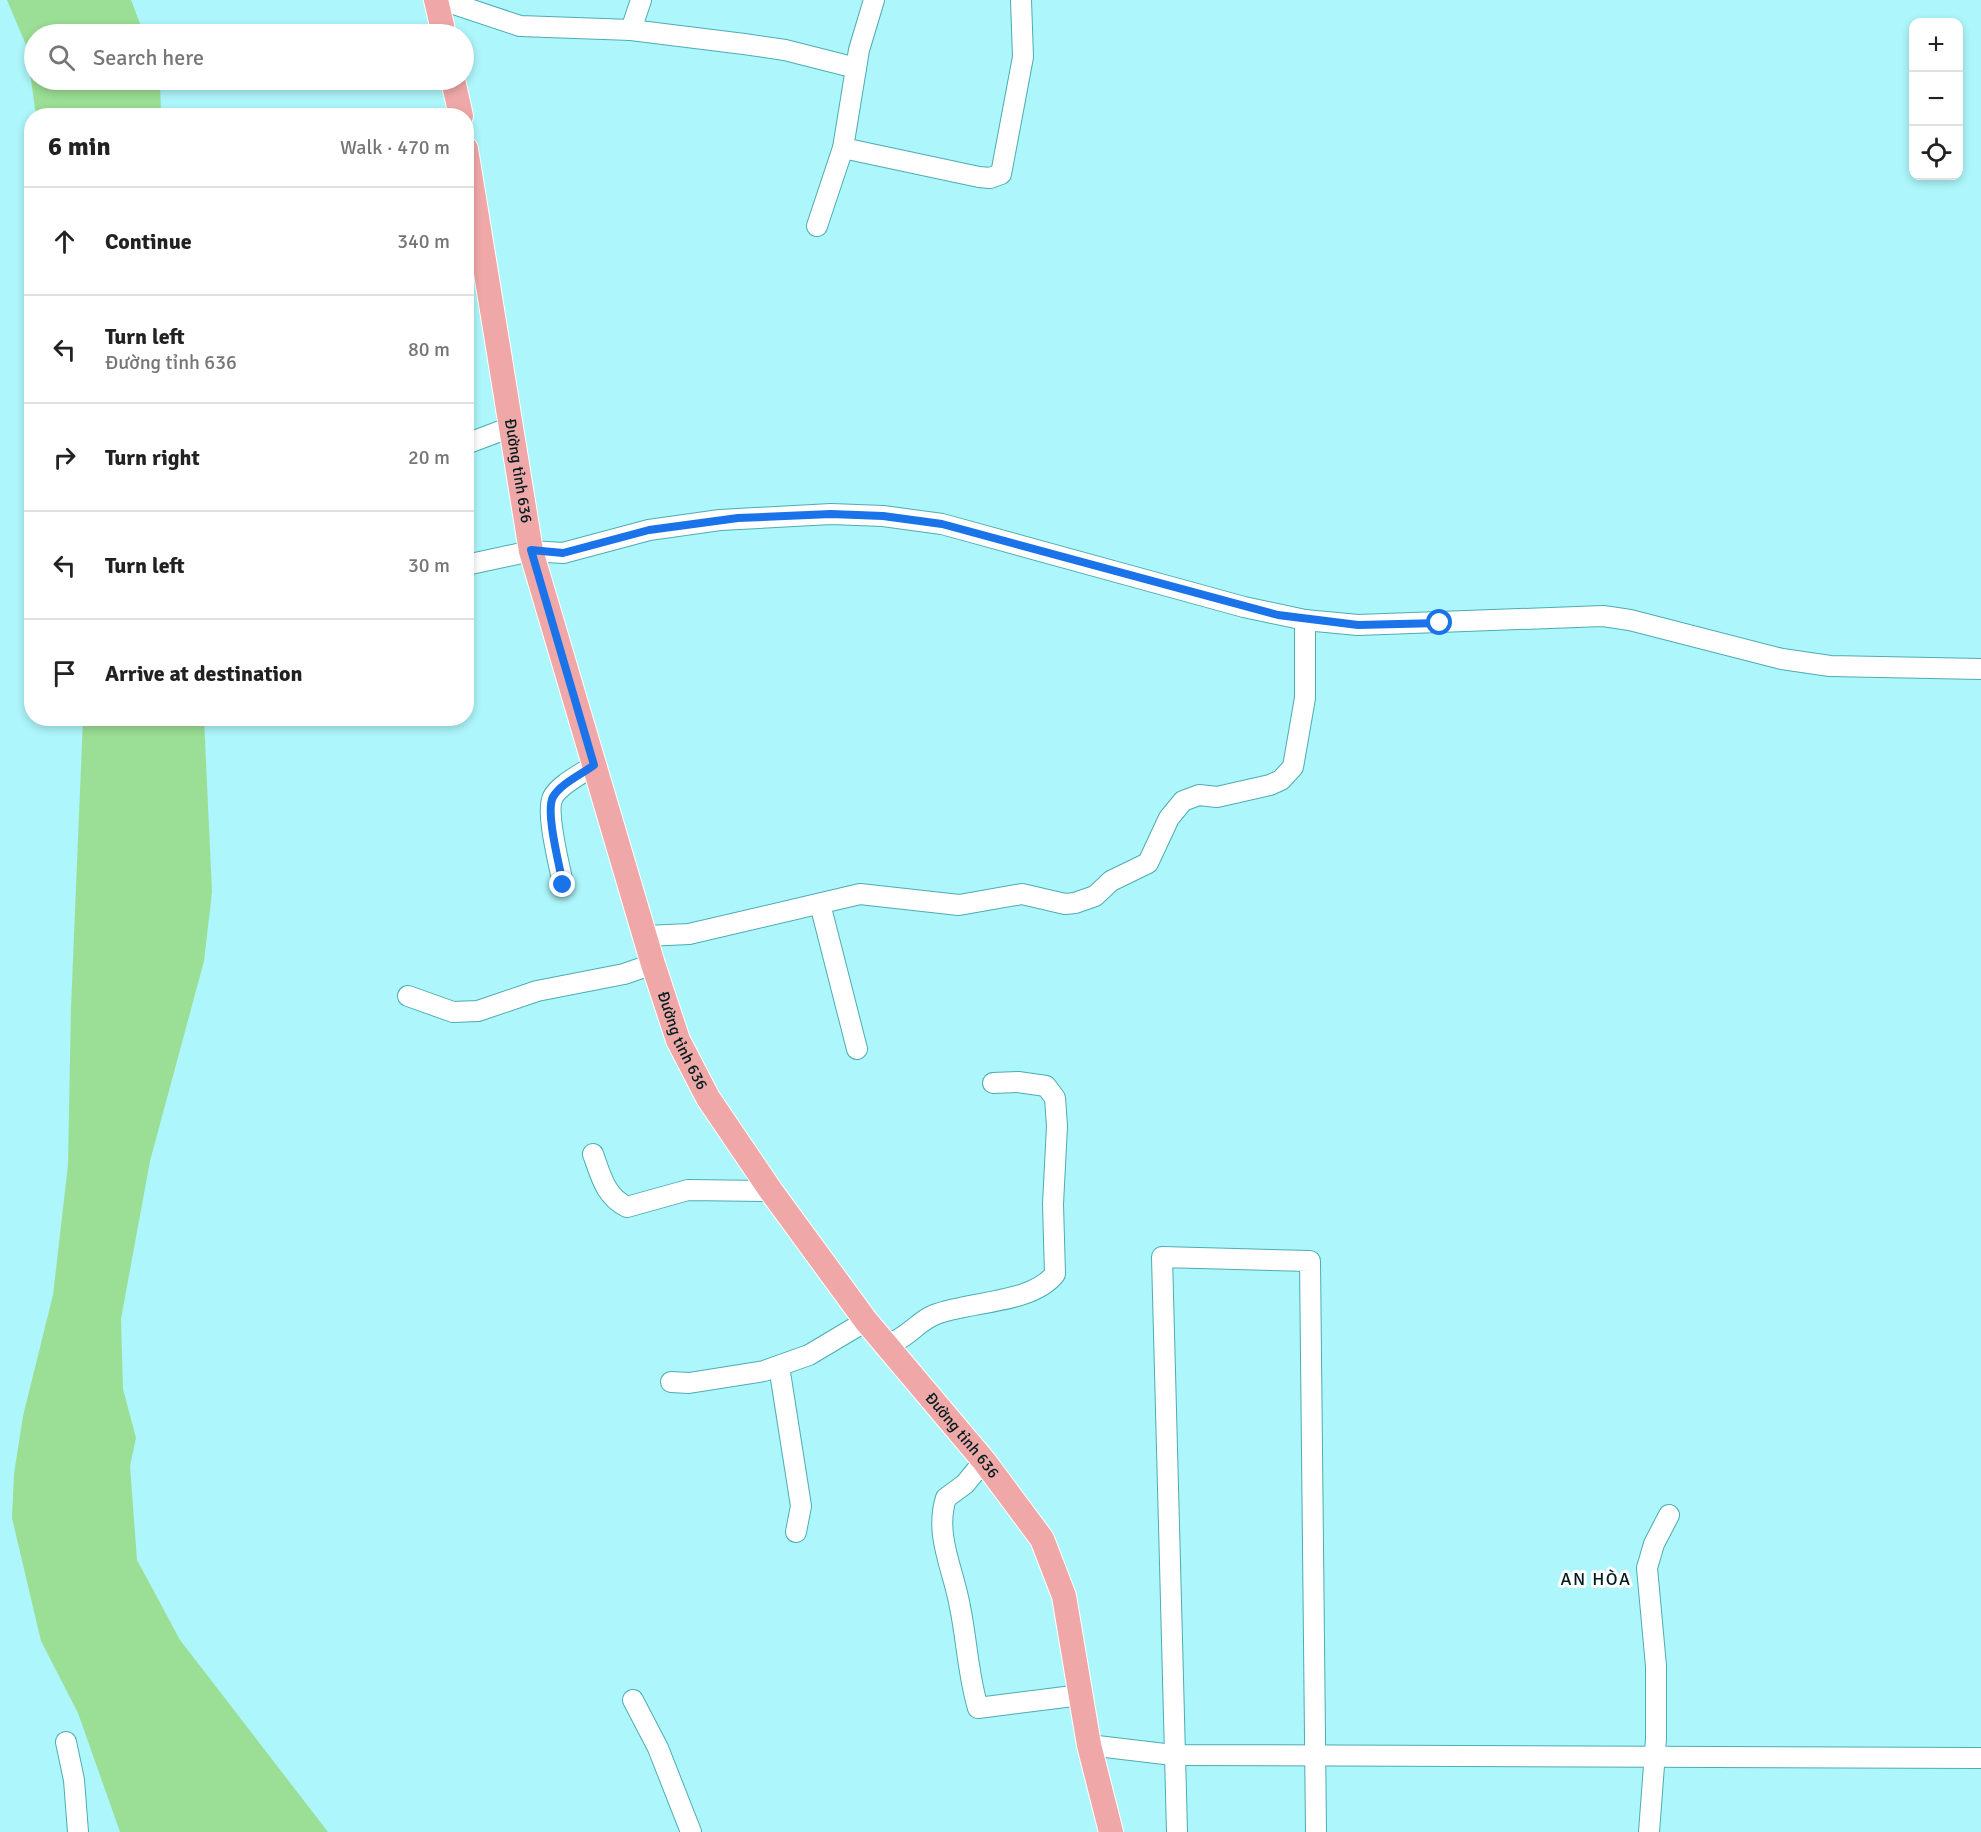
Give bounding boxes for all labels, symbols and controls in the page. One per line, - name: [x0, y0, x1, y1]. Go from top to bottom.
- map controls: [1909, 18, 1963, 180]
- button: +: [1909, 18, 1963, 72]
- search box: [24, 24, 474, 90]
- icon: search: [45, 41, 78, 74]
- text: Search here: [93, 44, 204, 71]
- button: −: [1909, 72, 1963, 126]
- button: locate: [1909, 126, 1963, 180]
- text: 6 min: [48, 131, 111, 163]
- text: Walk · 470 m: [340, 135, 450, 160]
- icon: ahead: [48, 225, 81, 258]
- text: Continue: [105, 228, 192, 255]
- text: 340 m: [397, 229, 450, 254]
- text: Turn left: [105, 323, 185, 350]
- icon: left: [48, 333, 81, 366]
- text: 80 m: [408, 337, 450, 362]
- text: Đường tỉnh 636: [105, 350, 237, 375]
- street label: Đường tỉnh 636: [500, 417, 536, 524]
- icon: right: [48, 441, 81, 474]
- text: Turn right: [105, 444, 200, 471]
- text: 20 m: [408, 445, 450, 470]
- icon: left: [48, 549, 81, 582]
- text: Turn left: [105, 552, 185, 579]
- text: 30 m: [408, 553, 450, 578]
- route start: [1426, 609, 1452, 635]
- icon: arrive: [48, 657, 81, 690]
- text: Arrive at destination: [105, 660, 302, 687]
- route end: [549, 871, 575, 897]
- street label: Đường tỉnh 636: [653, 989, 712, 1093]
- street label: Đường tỉnh 636: [921, 1389, 1003, 1482]
- district label: AN HÒA: [1561, 1568, 1631, 1590]

